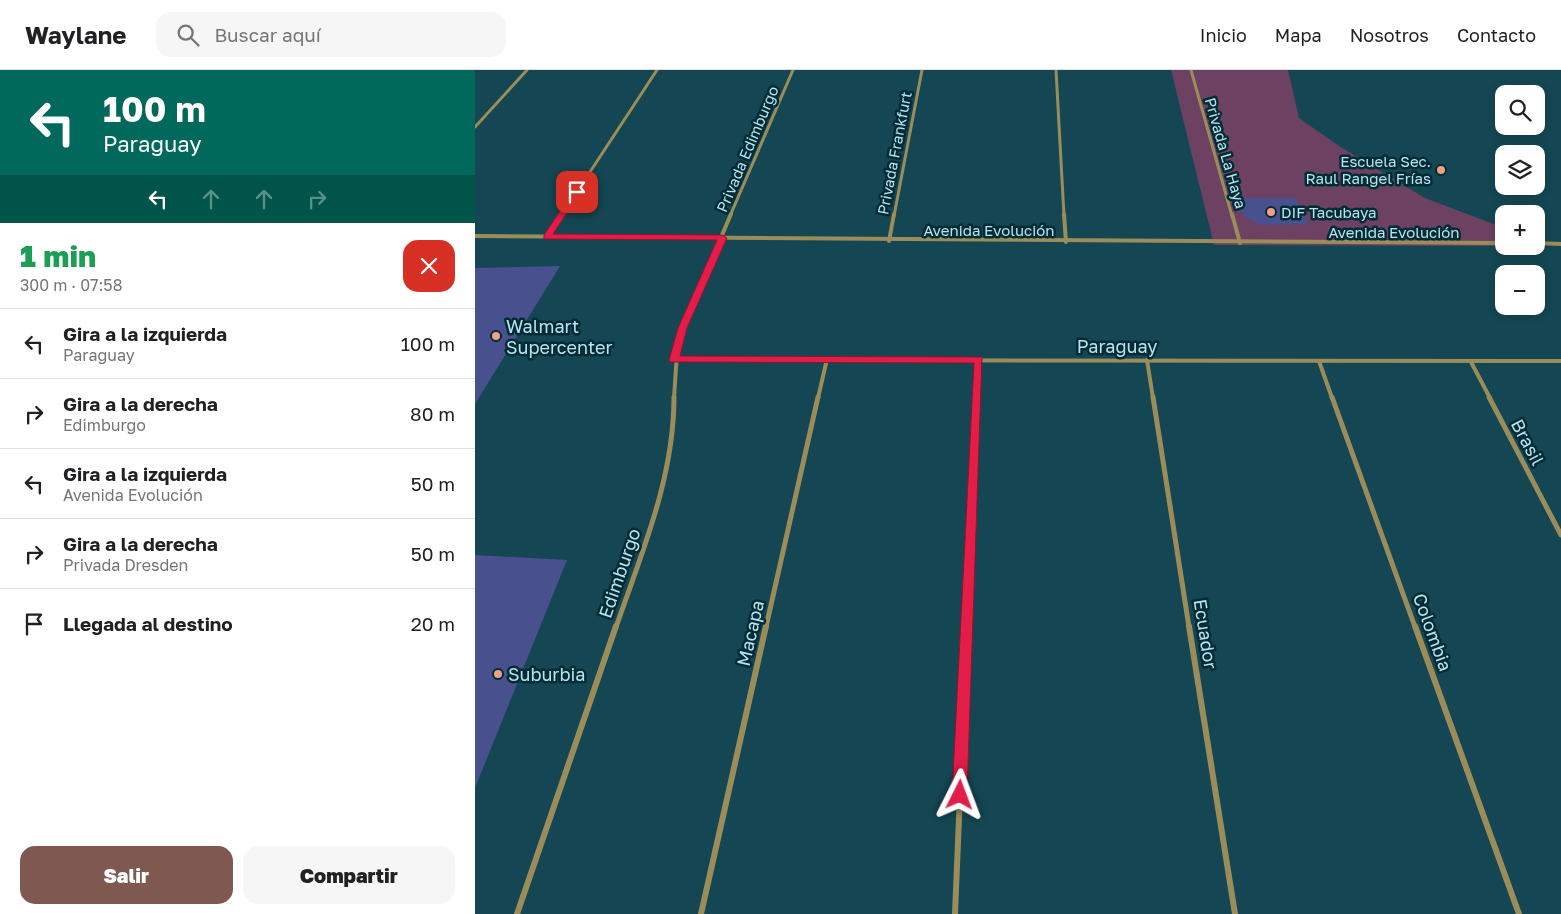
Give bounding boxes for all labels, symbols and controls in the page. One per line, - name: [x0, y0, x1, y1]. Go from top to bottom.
- search box: [156, 12, 506, 57]
- text: Waylane: [25, 20, 126, 49]
- icon: search: [174, 21, 202, 49]
- text: Buscar aquí: [214, 23, 321, 46]
- text: Inicio: [1200, 24, 1247, 46]
- text: Mapa: [1275, 24, 1322, 46]
- text: Nosotros: [1350, 24, 1429, 46]
- text: Contacto: [1457, 24, 1536, 46]
- street label: Privada Edimburgo: [712, 83, 782, 215]
- map controls: [1495, 85, 1545, 315]
- button: search: [1495, 85, 1545, 135]
- text: 100 m: [103, 88, 206, 130]
- icon: left: [20, 90, 85, 155]
- street label: Privada Frankfurt: [873, 90, 915, 216]
- street label: Privada La Haya: [1202, 95, 1250, 211]
- text: Paraguay: [103, 130, 202, 157]
- button: layers: [1495, 145, 1545, 195]
- place label: Escuela Sec. Raul Rangel Frías: [1305, 152, 1431, 187]
- marker: Escuela Sec. Raul Rangel Frías: [1435, 164, 1447, 176]
- pin: [556, 171, 598, 213]
- icon: arrive: [563, 178, 591, 206]
- icon: left: [144, 185, 172, 213]
- icon: ahead: [197, 185, 225, 213]
- icon: ahead: [250, 185, 278, 213]
- icon: right: [303, 185, 331, 213]
- place label: DIF Tacubaya: [1281, 203, 1376, 221]
- button: +: [1495, 205, 1545, 255]
- marker: DIF Tacubaya: [1265, 206, 1277, 218]
- street label: Avenida Evolución: [923, 221, 1055, 239]
- street label: Avenida Evolución: [1328, 223, 1460, 241]
- text: 1 min: [20, 238, 96, 274]
- button: close: [403, 240, 455, 292]
- button: −: [1495, 265, 1545, 315]
- text: 300 m · 07:58: [20, 275, 122, 295]
- place label: Walmart Supercenter: [506, 315, 613, 358]
- text: Gira a la izquierda: [63, 322, 227, 345]
- icon: left: [20, 330, 48, 358]
- marker: Walmart Supercenter: [490, 330, 502, 342]
- text: 100 m: [401, 332, 455, 355]
- street label: Paraguay: [1077, 335, 1157, 357]
- text: Paraguay: [63, 345, 135, 365]
- text: Gira a la derecha: [63, 392, 218, 415]
- icon: right: [20, 400, 48, 428]
- text: 80 m: [410, 402, 455, 425]
- text: Edimburgo: [63, 415, 146, 435]
- street label: Brasil: [1507, 415, 1549, 469]
- text: Gira a la izquierda: [63, 462, 227, 485]
- icon: left: [20, 470, 48, 498]
- text: 50 m: [411, 472, 455, 495]
- text: Avenida Evolución: [63, 485, 203, 505]
- street label: Edimburgo: [593, 525, 645, 621]
- text: Gira a la derecha: [63, 532, 218, 555]
- icon: right: [20, 540, 48, 568]
- text: 50 m: [411, 542, 455, 565]
- text: Privada Dresden: [63, 555, 188, 575]
- street label: Colombia: [1409, 590, 1457, 674]
- street label: Ecuador: [1190, 597, 1222, 671]
- street label: Macapa: [732, 598, 768, 668]
- icon: arrive: [20, 610, 48, 638]
- text: Llegada al destino: [63, 612, 233, 635]
- text: 20 m: [411, 612, 455, 635]
- place label: Suburbia: [508, 663, 585, 685]
- marker: Suburbia: [492, 668, 504, 680]
- position arrow: [933, 768, 985, 820]
- button: Salir: [20, 846, 233, 904]
- button: Compartir: [243, 846, 455, 904]

